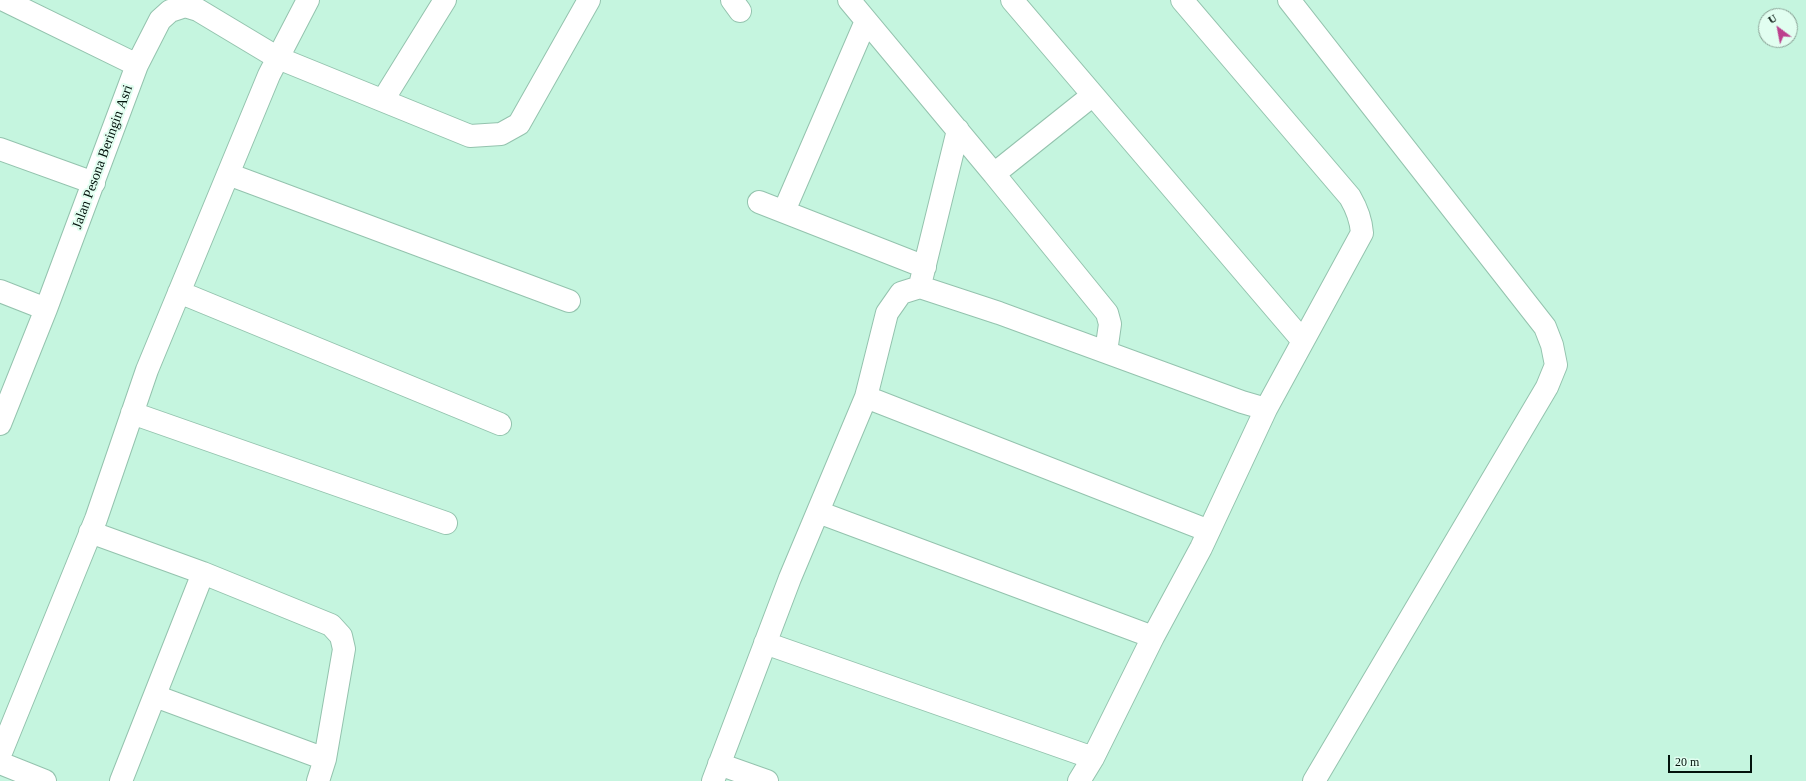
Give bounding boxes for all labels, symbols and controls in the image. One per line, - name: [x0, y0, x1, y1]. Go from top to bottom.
- north arrow: [1758, 8, 1798, 48]
- text: U: [1766, 11, 1779, 26]
- street label: Jalan Pesona Beringin Asri: [69, 83, 137, 231]
- scale bar: [1670, 747, 1754, 773]
- text: 20 m: [1675, 755, 1699, 769]

